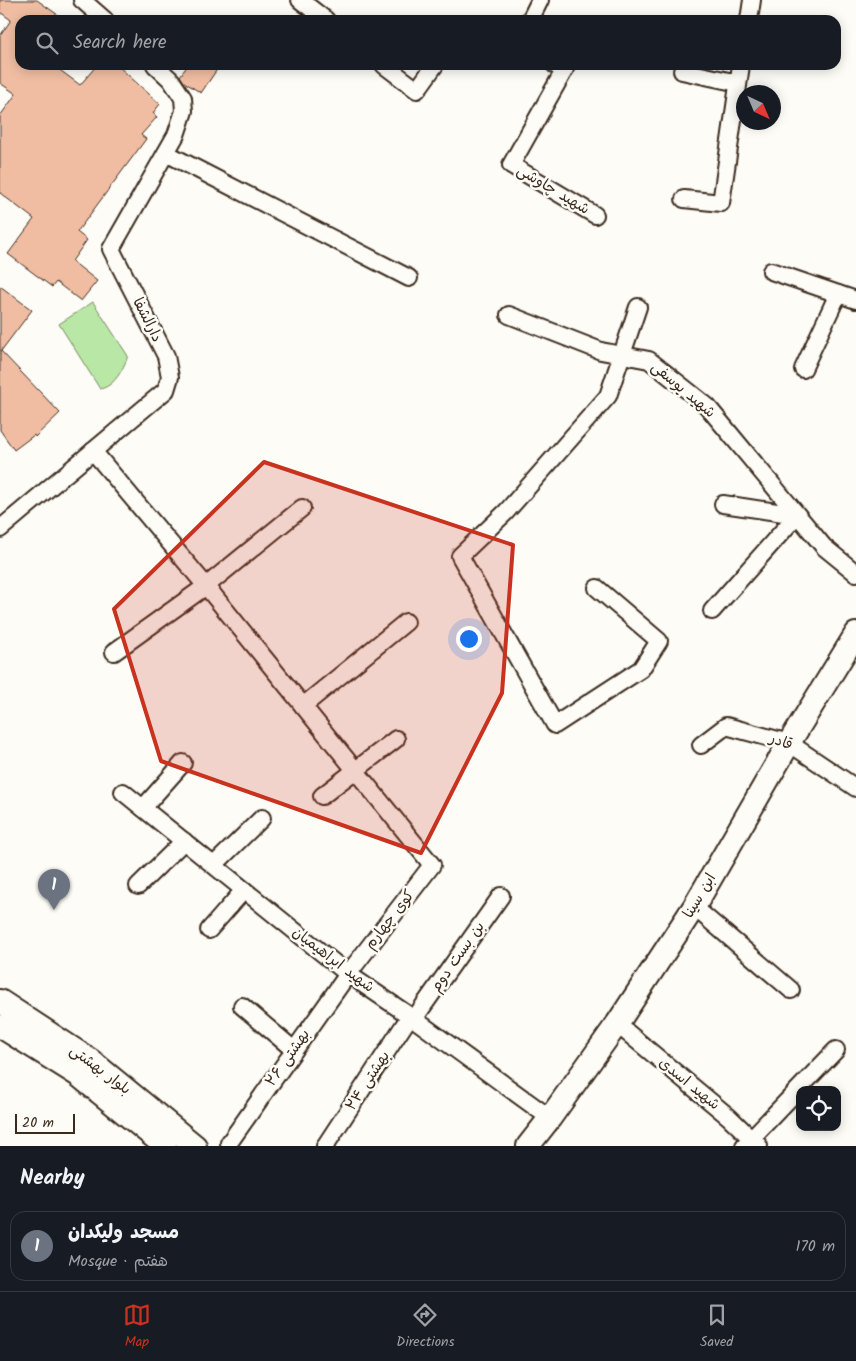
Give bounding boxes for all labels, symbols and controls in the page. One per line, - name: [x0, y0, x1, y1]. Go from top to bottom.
- search box: [15, 15, 841, 70]
- text: Search here: [73, 28, 167, 58]
- icon: search: [33, 29, 61, 57]
- north arrow: [736, 85, 781, 130]
- street label: شهید چاوشی: [512, 159, 594, 221]
- street label: دارالشفا: [126, 293, 168, 347]
- street label: شهید یوسفی: [645, 356, 721, 424]
- your location: [456, 626, 482, 652]
- street label: قادر: [765, 726, 796, 757]
- pin: 1: [38, 869, 70, 910]
- street label: ابن سینا: [677, 869, 723, 923]
- street label: کوی چهارم: [359, 885, 421, 955]
- street label: بن بست دوم: [425, 917, 491, 997]
- street label: شهید ابراهیمیان: [287, 921, 379, 999]
- street label: بهشتی ۲۶: [259, 1024, 317, 1092]
- street label: بلوار بهشتی: [64, 1039, 136, 1101]
- street label: بهشتی ۲۴: [339, 1046, 397, 1116]
- street label: شهید اسدی: [653, 1052, 725, 1116]
- map controls: [796, 1086, 841, 1131]
- button: locate: [796, 1086, 841, 1131]
- scale bar: [15, 1111, 75, 1134]
- text: 20 m: [22, 1112, 54, 1134]
- text: Nearby: [20, 1162, 85, 1195]
- text: مسجد ولیکدان: [68, 1218, 179, 1248]
- text: 1: [35, 1234, 39, 1259]
- text: 170 m: [795, 1234, 835, 1259]
- text: Mosque · هفتم: [68, 1249, 168, 1274]
- tab: Map: [123, 1301, 151, 1353]
- tab: Directions: [396, 1301, 454, 1353]
- tab: Saved: [700, 1301, 733, 1353]

